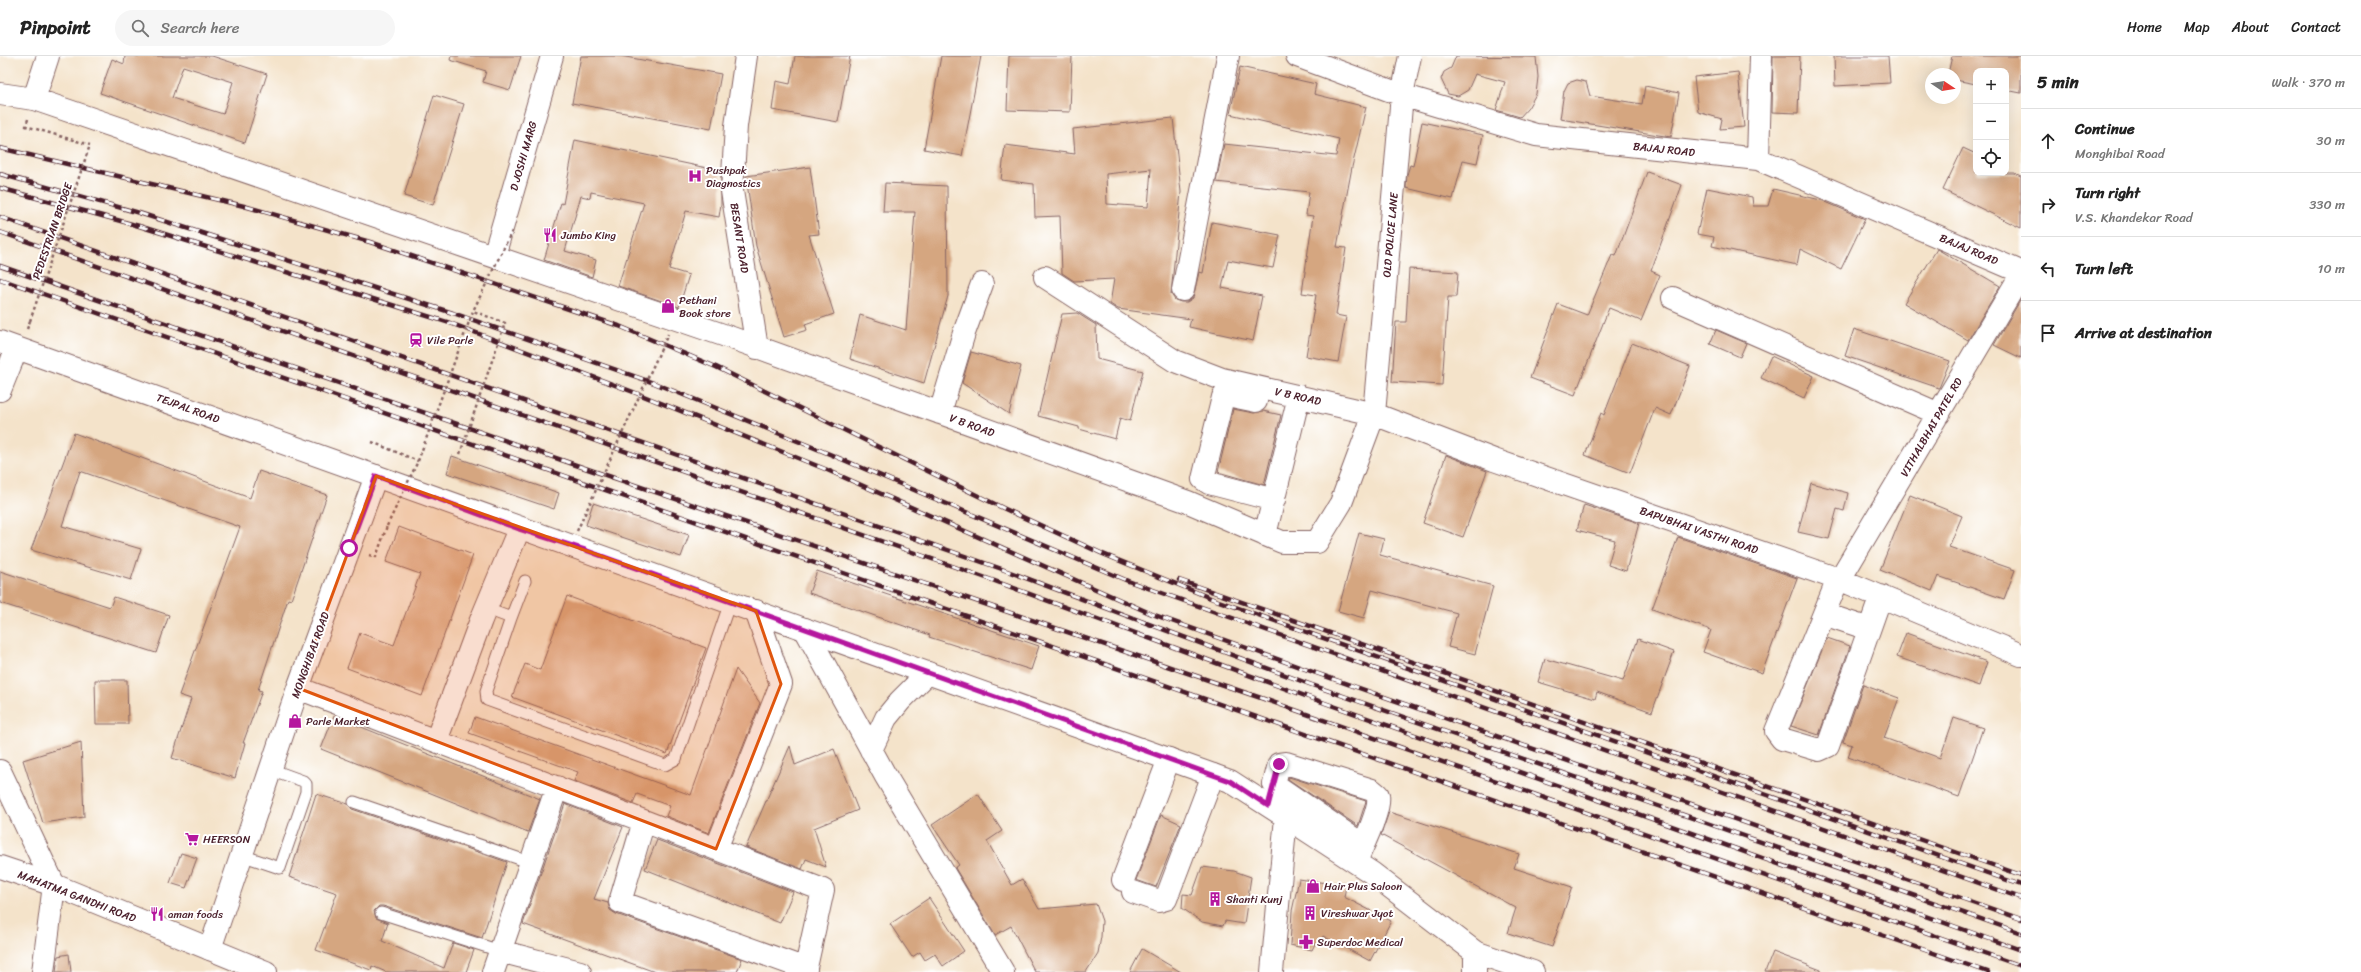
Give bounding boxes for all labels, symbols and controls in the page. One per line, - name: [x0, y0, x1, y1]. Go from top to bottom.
- search box: [115, 10, 395, 46]
- text: Pinpoint: [20, 11, 91, 44]
- text: Search here: [161, 15, 240, 41]
- text: Home: [2127, 15, 2162, 40]
- text: Map: [2184, 15, 2210, 40]
- text: About: [2232, 15, 2269, 40]
- text: Contact: [2291, 15, 2341, 40]
- icon: search: [129, 17, 151, 39]
- text: 5 min: [2037, 67, 2079, 97]
- north arrow: [1925, 68, 1961, 104]
- map controls: [1973, 68, 2009, 176]
- button: +: [1973, 68, 2009, 104]
- text: Walk · 370 m: [2271, 71, 2345, 94]
- button: −: [1973, 104, 2009, 140]
- text: Continue: [2075, 116, 2135, 142]
- street label: D JOSHI MARG: [504, 119, 543, 193]
- text: 30 m: [2316, 129, 2345, 152]
- icon: ahead: [2037, 130, 2059, 152]
- street label: BAJAJ ROAD: [1632, 137, 1696, 162]
- button: locate: [1973, 140, 2009, 176]
- text: Monghibai Road: [2075, 142, 2165, 165]
- place label: Pushpak Diagnostics: [706, 161, 761, 193]
- hospital icon: Pushpak Diagnostics: [687, 168, 703, 184]
- street label: PEDESTRIAN BRIDGE: [27, 179, 78, 282]
- text: Turn right: [2075, 180, 2140, 206]
- street label: OLD POLICE LANE: [1377, 191, 1404, 278]
- text: 330 m: [2309, 193, 2345, 216]
- icon: right: [2037, 194, 2059, 216]
- street label: BESANT ROAD: [725, 202, 754, 275]
- text: V.S. Khandekar Road: [2075, 206, 2193, 229]
- place label: Jumbo King: [560, 226, 617, 245]
- restaurant icon: Jumbo King: [542, 227, 558, 243]
- street label: BAJAJ ROAD: [1937, 229, 2001, 270]
- text: Turn left: [2075, 256, 2133, 282]
- text: 10 m: [2318, 257, 2345, 280]
- icon: left: [2037, 258, 2059, 280]
- place label: Pethani Book store: [679, 291, 731, 323]
- shop icon: Pethani Book store: [660, 298, 676, 314]
- text: Arrive at destination: [2075, 320, 2212, 346]
- icon: arrive: [2037, 322, 2059, 344]
- place label: Vile Parle: [427, 331, 474, 350]
- station icon: Vile Parle: [408, 332, 424, 348]
- street label: VITHALBHAI PATEL RD: [1895, 374, 1968, 480]
- street label: V B ROAD: [1273, 382, 1323, 411]
- street label: TEJPAL ROAD: [153, 388, 223, 429]
- street label: V B ROAD: [947, 409, 997, 443]
- street label: BAPUBHAI VASTHI ROAD: [1637, 501, 1761, 560]
- route start: [340, 539, 358, 557]
- street label: MONGHIBAI ROAD: [286, 609, 335, 701]
- place label: Parle Market: [306, 712, 370, 731]
- shop icon: Parle Market: [287, 713, 303, 729]
- route end: [1270, 755, 1288, 773]
- place label: HEERSON: [203, 830, 251, 849]
- supermarket icon: HEERSON: [184, 831, 200, 847]
- street label: MAHATMA GANDHI ROAD: [15, 865, 139, 928]
- place label: Hair Plus Saloon: [1324, 877, 1402, 896]
- shop icon: Hair Plus Saloon: [1305, 878, 1321, 894]
- place label: Shanti Kunj: [1226, 890, 1283, 909]
- building icon: Shanti Kunj: [1207, 891, 1223, 907]
- place label: Vireshwar Jyot: [1321, 904, 1393, 923]
- place label: aman foods: [168, 905, 224, 924]
- building icon: Vireshwar Jyot: [1302, 905, 1318, 921]
- restaurant icon: aman foods: [149, 906, 165, 922]
- place label: Superdoc Medical: [1317, 933, 1404, 952]
- pharmacy icon: Superdoc Medical: [1298, 934, 1314, 950]

